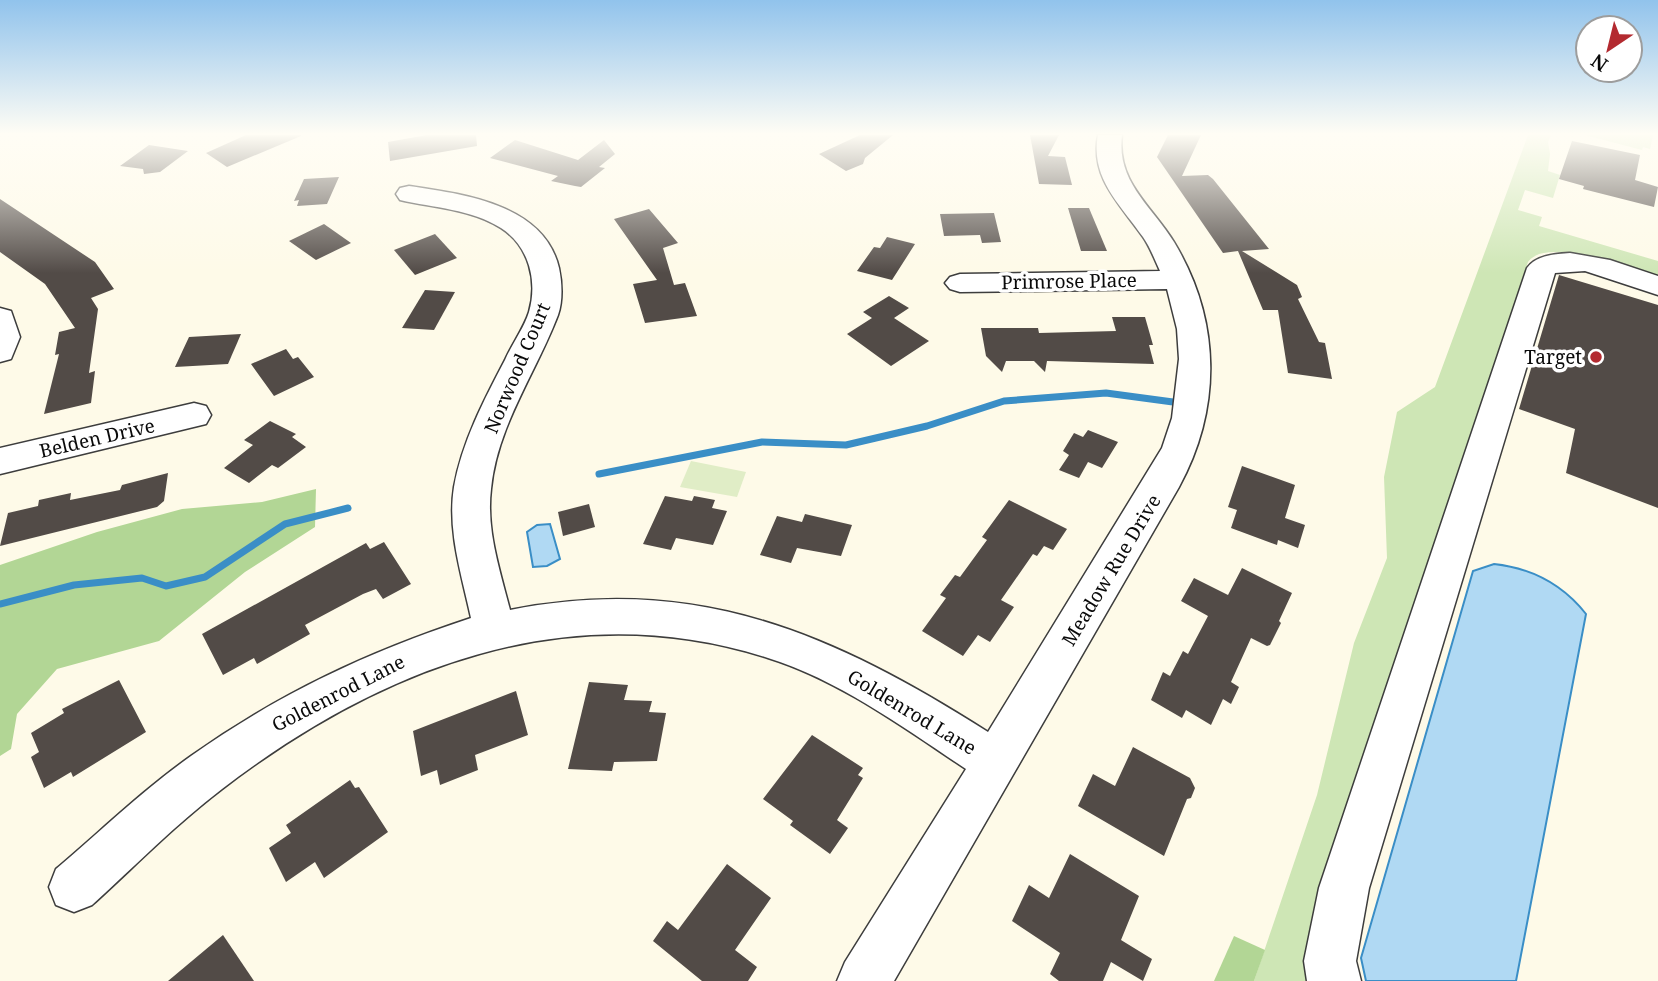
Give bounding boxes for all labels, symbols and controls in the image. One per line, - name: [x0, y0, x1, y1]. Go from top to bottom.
- north arrow: [1574, 14, 1644, 84]
- text: N: [1586, 48, 1613, 78]
- street label: Primrose Place: [1001, 267, 1137, 295]
- street label: Norwood Court: [478, 298, 556, 437]
- place label: Target: [1524, 344, 1582, 370]
- marker: Target: [1588, 349, 1604, 365]
- street label: Belden Drive: [37, 412, 157, 464]
- street label: Meadow Rue Drive: [1055, 489, 1167, 651]
- street label: Goldenrod Lane: [267, 648, 409, 738]
- street label: Goldenrod Lane: [843, 663, 981, 761]

